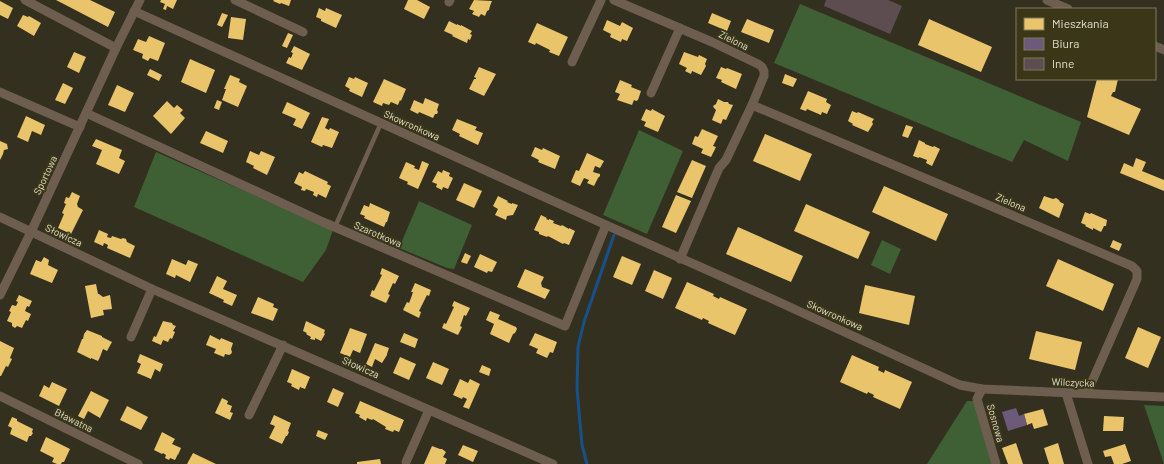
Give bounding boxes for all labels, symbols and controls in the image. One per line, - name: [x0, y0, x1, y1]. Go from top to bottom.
- legend: [1016, 8, 1156, 80]
- text: Mieszkania: [1052, 16, 1109, 30]
- street label: Zielona: [717, 28, 751, 52]
- text: Biura: [1052, 36, 1080, 50]
- text: Inne: [1052, 56, 1074, 70]
- street label: Skowronkowa: [382, 107, 442, 143]
- street label: Sportowa: [31, 154, 59, 196]
- street label: Zielona: [994, 190, 1028, 214]
- street label: Szarotkowa: [352, 219, 404, 249]
- street label: Słowicza: [44, 221, 84, 249]
- street label: Skowronkowa: [805, 297, 865, 333]
- street label: Słowicza: [341, 354, 381, 380]
- street label: Wilczycka: [1051, 375, 1095, 389]
- street label: Sosnowa: [985, 403, 1007, 443]
- street label: Bławatna: [53, 406, 95, 434]

